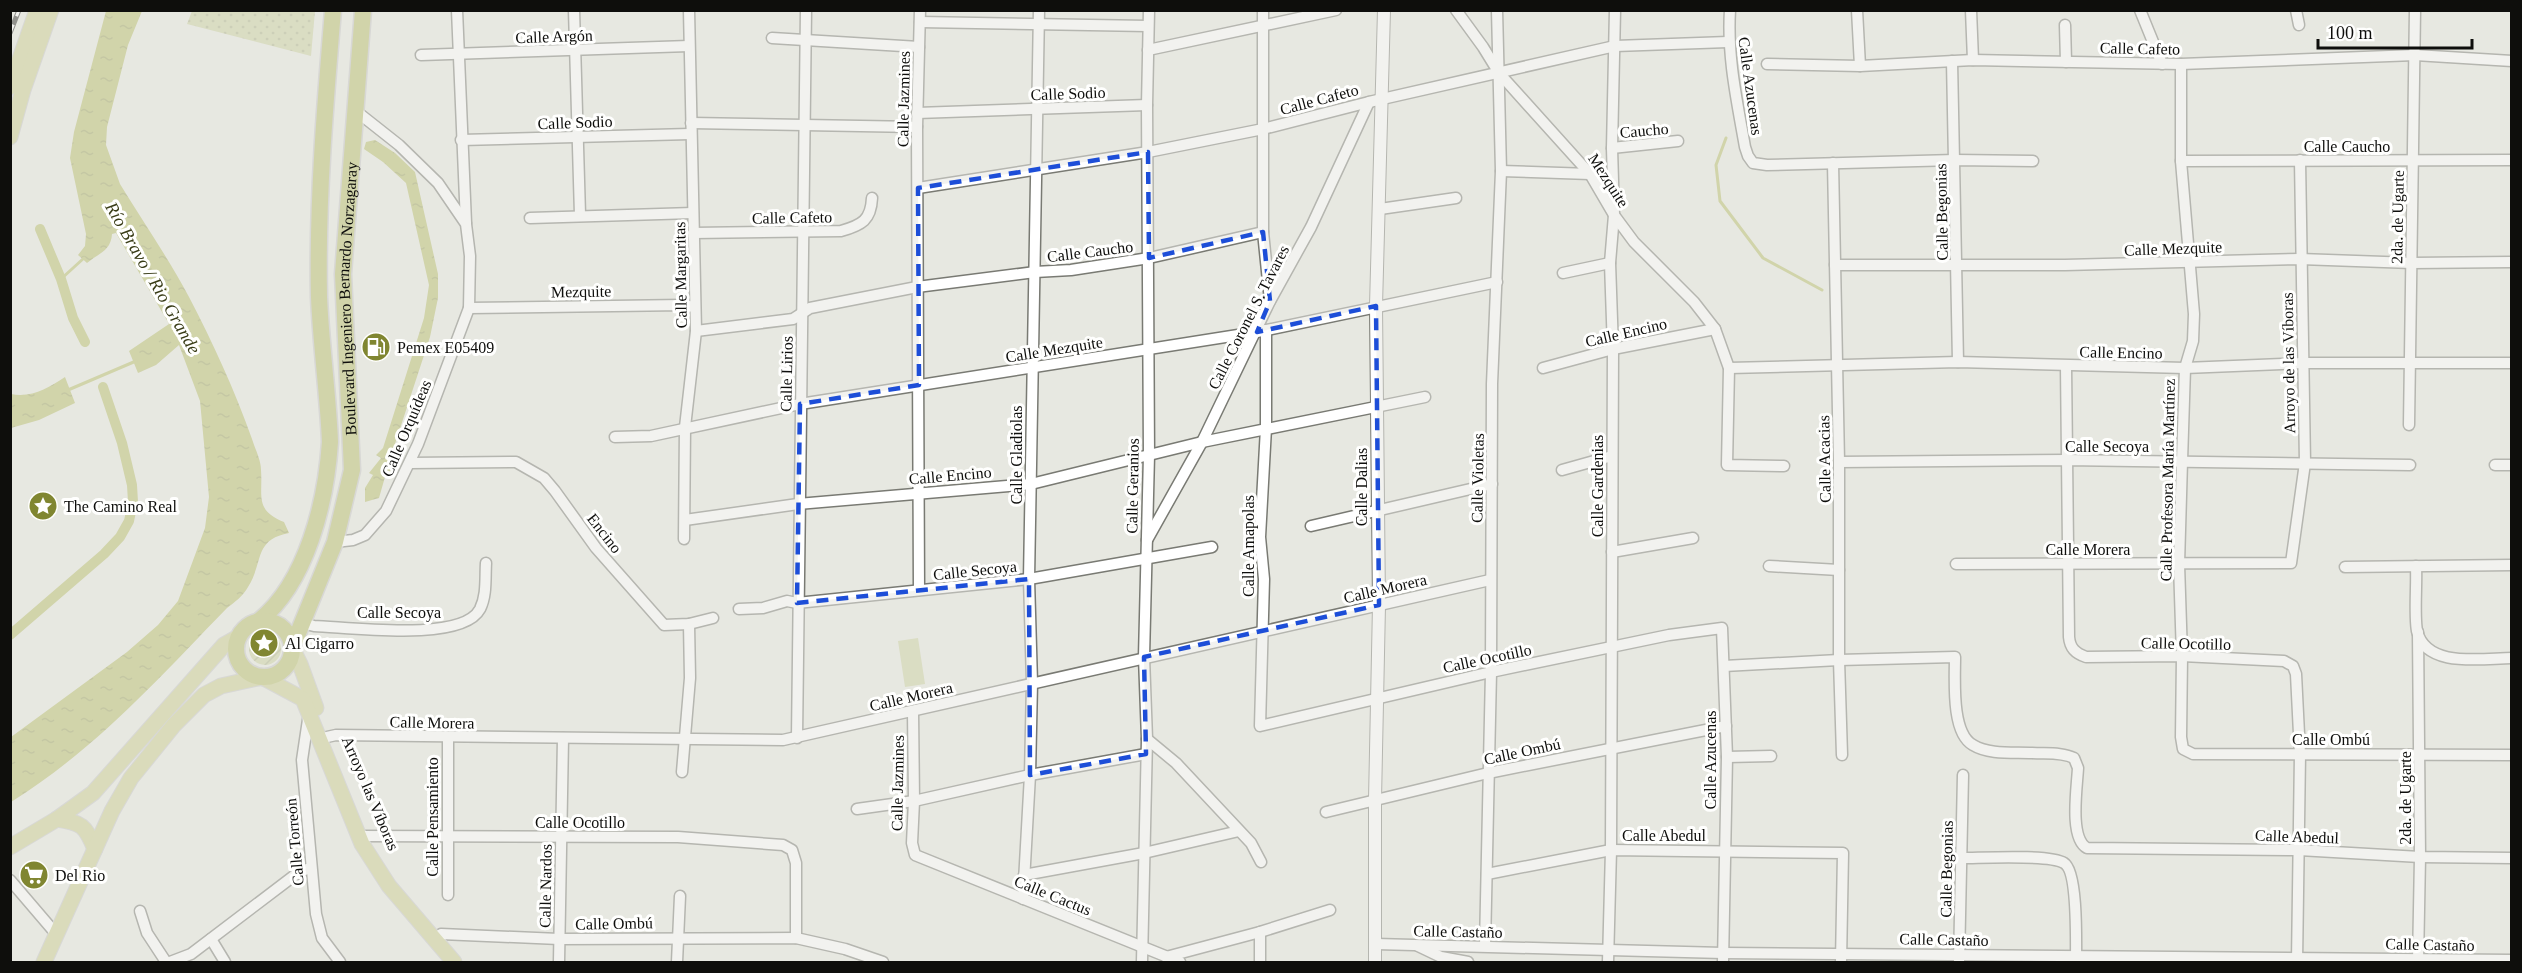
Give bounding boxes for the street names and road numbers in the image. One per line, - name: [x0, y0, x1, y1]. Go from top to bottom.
- street label: Calle Argón: [515, 27, 593, 47]
- street label: Calle Azucenas: [1735, 36, 1766, 136]
- street label: Calle Cafeto: [2100, 39, 2180, 58]
- street label: Calle Jazmines: [894, 51, 913, 147]
- street label: Calle Cafeto: [1278, 81, 1360, 118]
- street label: Calle Sodio: [1030, 84, 1106, 103]
- street label: Calle Sodio: [537, 113, 613, 132]
- street label: Caucho: [1619, 120, 1669, 141]
- street label: Calle Caucho: [2304, 138, 2390, 155]
- street label: Mezquite: [1584, 150, 1632, 211]
- street label: Boulevard Ingeniero Bernardo Norzagaray: [335, 161, 361, 436]
- street label: Calle Begonias: [1932, 163, 1952, 261]
- street label: 2da. de Ugarte: [2388, 170, 2408, 264]
- street label: Calle Cafeto: [752, 208, 832, 227]
- street label: Calle Margaritas: [671, 221, 691, 329]
- street label: Calle Caucho: [1046, 238, 1134, 265]
- street label: Calle Mezquite: [2124, 238, 2222, 260]
- street label: Calle Coronel S. Tavares: [1205, 242, 1292, 392]
- street label: Mezquite: [551, 282, 611, 302]
- street label: Arroyo de las Víboras: [2279, 292, 2299, 434]
- street label: Calle Encino: [1584, 315, 1669, 350]
- street label: Calle Mezquite: [1004, 333, 1104, 367]
- street label: Calle Lirios: [777, 336, 796, 412]
- street label: Calle Encino: [2079, 343, 2163, 362]
- street label: Calle Orquídeas: [378, 377, 435, 480]
- street label: Calle Profesora María Martínez: [2157, 378, 2178, 582]
- street label: Calle Gladiolas: [1008, 405, 1025, 505]
- street label: Calle Acacias: [1815, 415, 1834, 503]
- street label: Calle Violetas: [1468, 433, 1487, 523]
- street label: Calle Gardenias: [1589, 435, 1606, 537]
- street label: Calle Geranios: [1123, 438, 1142, 534]
- street label: Calle Secoya: [2065, 438, 2149, 456]
- street label: Calle Dalias: [1353, 448, 1370, 526]
- street label: Calle Encino: [908, 463, 992, 488]
- street label: Calle Amapolas: [1240, 495, 1258, 597]
- street label: Encino: [584, 510, 625, 556]
- street label: Calle Morera: [2046, 541, 2130, 558]
- street label: Calle Secoya: [932, 558, 1018, 584]
- street label: Calle Morera: [1342, 571, 1428, 606]
- street label: Calle Secoya: [357, 604, 441, 622]
- street label: Calle Ocotillo: [2141, 634, 2231, 653]
- street label: Calle Ocotillo: [1441, 641, 1533, 676]
- street label: Calle Morera: [868, 679, 954, 714]
- street label: Calle Azucenas: [1702, 710, 1719, 810]
- street label: Calle Morera: [389, 713, 475, 732]
- street label: Calle Ombú: [2292, 731, 2370, 748]
- street label: Arroyo las Víboras: [338, 734, 402, 853]
- street label: Calle Jazmines: [888, 735, 907, 831]
- street label: Calle Ombú: [1482, 735, 1562, 768]
- street label: 2da. de Ugarte: [2397, 751, 2415, 845]
- street label: Calle Pensamiento: [424, 757, 441, 877]
- street label: Calle Torreón: [282, 797, 307, 886]
- street label: Calle Ocotillo: [535, 814, 625, 831]
- street label: Calle Begonias: [1937, 820, 1957, 918]
- street label: Calle Abedul: [1622, 827, 1707, 844]
- street label: Calle Abedul: [2255, 827, 2340, 846]
- street label: Calle Nardos: [536, 844, 555, 928]
- street label: Calle Cactus: [1012, 872, 1094, 919]
- street label: Calle Ombú: [575, 914, 653, 933]
- street label: Calle Castaño: [1413, 922, 1503, 941]
- street label: Calle Castaño: [1899, 930, 1989, 949]
- street label: Calle Castaño: [2385, 935, 2475, 954]

